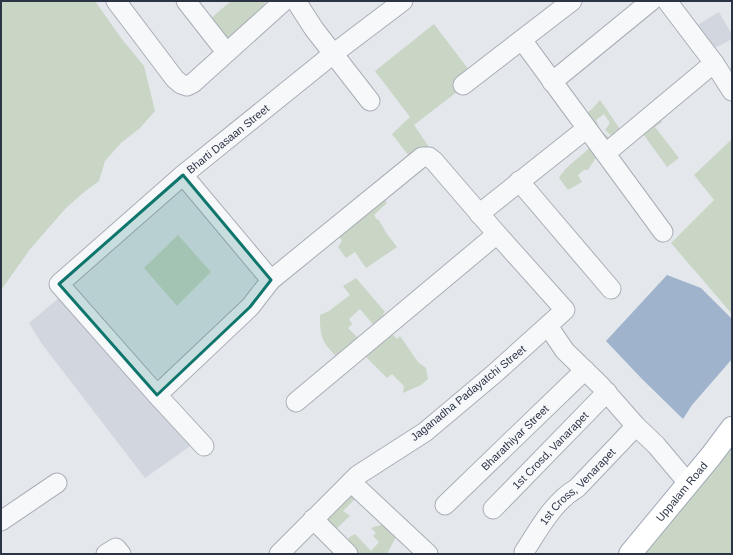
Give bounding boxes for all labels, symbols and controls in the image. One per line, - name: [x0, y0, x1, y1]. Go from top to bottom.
- street label: Bharti Dasaan Street: [184, 102, 271, 176]
- street label: Jaganadha Padayatchi Street: [408, 343, 528, 443]
- street label: Bharathiyar Street: [479, 403, 551, 473]
- street label: 1st Crosd, Vanarapet: [510, 409, 591, 491]
- street label: 1st Cross, Venarapet: [537, 446, 618, 527]
- street label: Uppalam Road: [654, 459, 710, 524]

